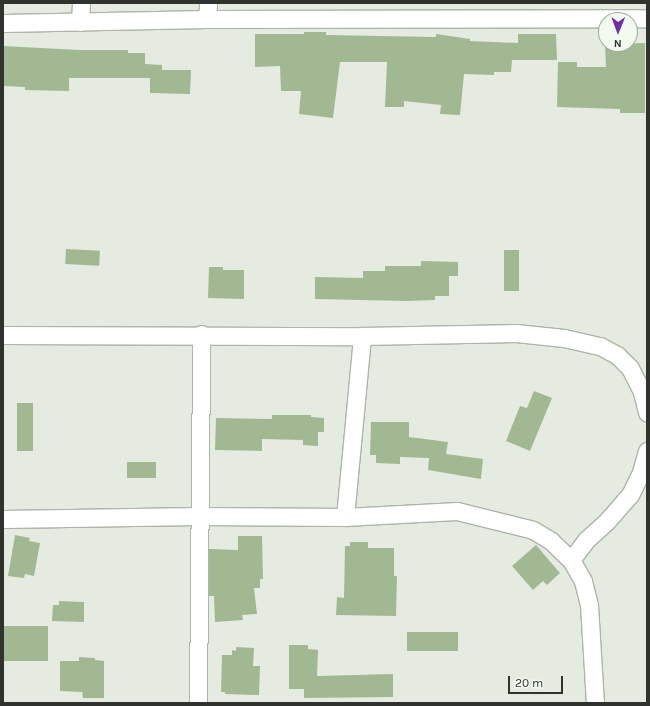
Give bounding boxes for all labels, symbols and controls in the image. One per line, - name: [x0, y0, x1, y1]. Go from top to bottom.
- north arrow: [598, 12, 638, 52]
- text: N: [614, 37, 622, 50]
- scale bar: [510, 668, 565, 694]
- text: 20 m: [515, 676, 543, 690]

